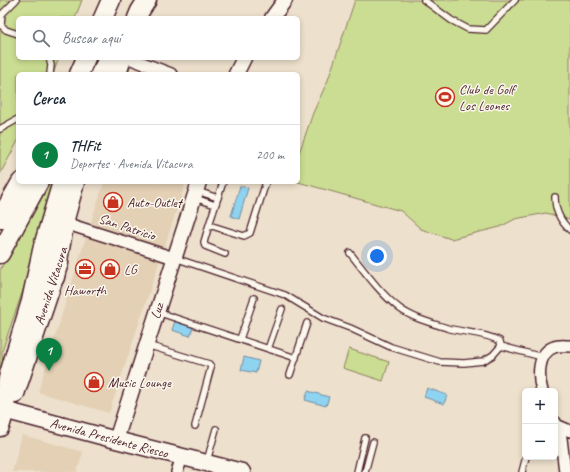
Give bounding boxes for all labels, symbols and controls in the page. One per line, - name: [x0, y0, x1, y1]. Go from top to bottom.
- search box: [16, 16, 300, 60]
- icon: search: [30, 27, 52, 49]
- text: Buscar aquí: [62, 29, 121, 48]
- place label: Club de Golf Los Leones: [459, 81, 517, 114]
- sports icon: Club de Golf Los Leones: [434, 86, 456, 108]
- text: Cerca: [32, 88, 65, 109]
- text: THFit: [70, 137, 101, 156]
- text: 1: [42, 147, 48, 163]
- text: 200 m: [256, 147, 284, 163]
- text: Deportes · Avenida Vitacura: [70, 156, 193, 172]
- shop icon: Auto-Outlet: [102, 191, 124, 213]
- place label: Auto-Outlet: [127, 194, 184, 211]
- street label: San Patricio: [96, 210, 159, 245]
- street label: Avenida Vitacura: [30, 244, 72, 327]
- your location: [367, 246, 387, 266]
- office icon: Haworth: [74, 258, 96, 280]
- shop icon: LG: [99, 258, 121, 280]
- place label: LG: [124, 261, 139, 278]
- place label: Haworth: [64, 282, 108, 299]
- street label: Luz: [147, 300, 168, 321]
- pin: 1: [36, 338, 62, 371]
- shop icon: Music Lounge: [83, 371, 105, 393]
- place label: Music Lounge: [108, 374, 172, 391]
- map controls: [522, 388, 558, 460]
- button: +: [522, 388, 558, 424]
- street label: Avenida Presidente Riesco: [48, 414, 171, 462]
- button: −: [522, 424, 558, 460]

